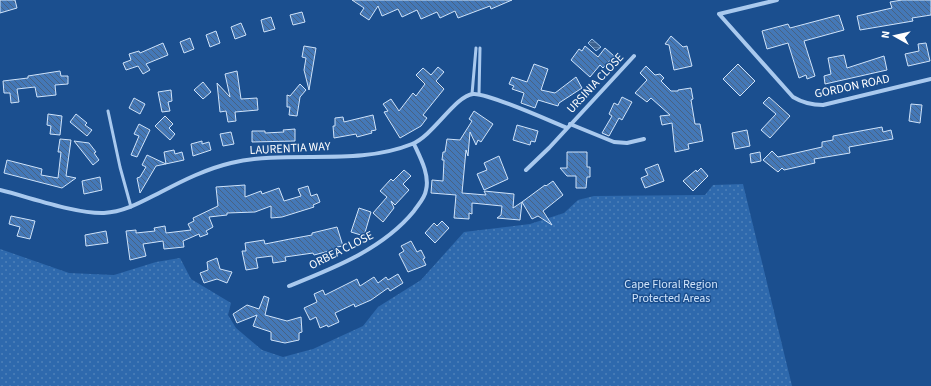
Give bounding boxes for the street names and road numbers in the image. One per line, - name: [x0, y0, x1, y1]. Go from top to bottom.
- street label: URSINIA CLOSE: [563, 49, 628, 117]
- street label: GORDON ROAD: [813, 70, 891, 103]
- street label: LAURENTIA WAY: [249, 138, 331, 159]
- street label: ORBEA CLOSE: [306, 227, 376, 274]

